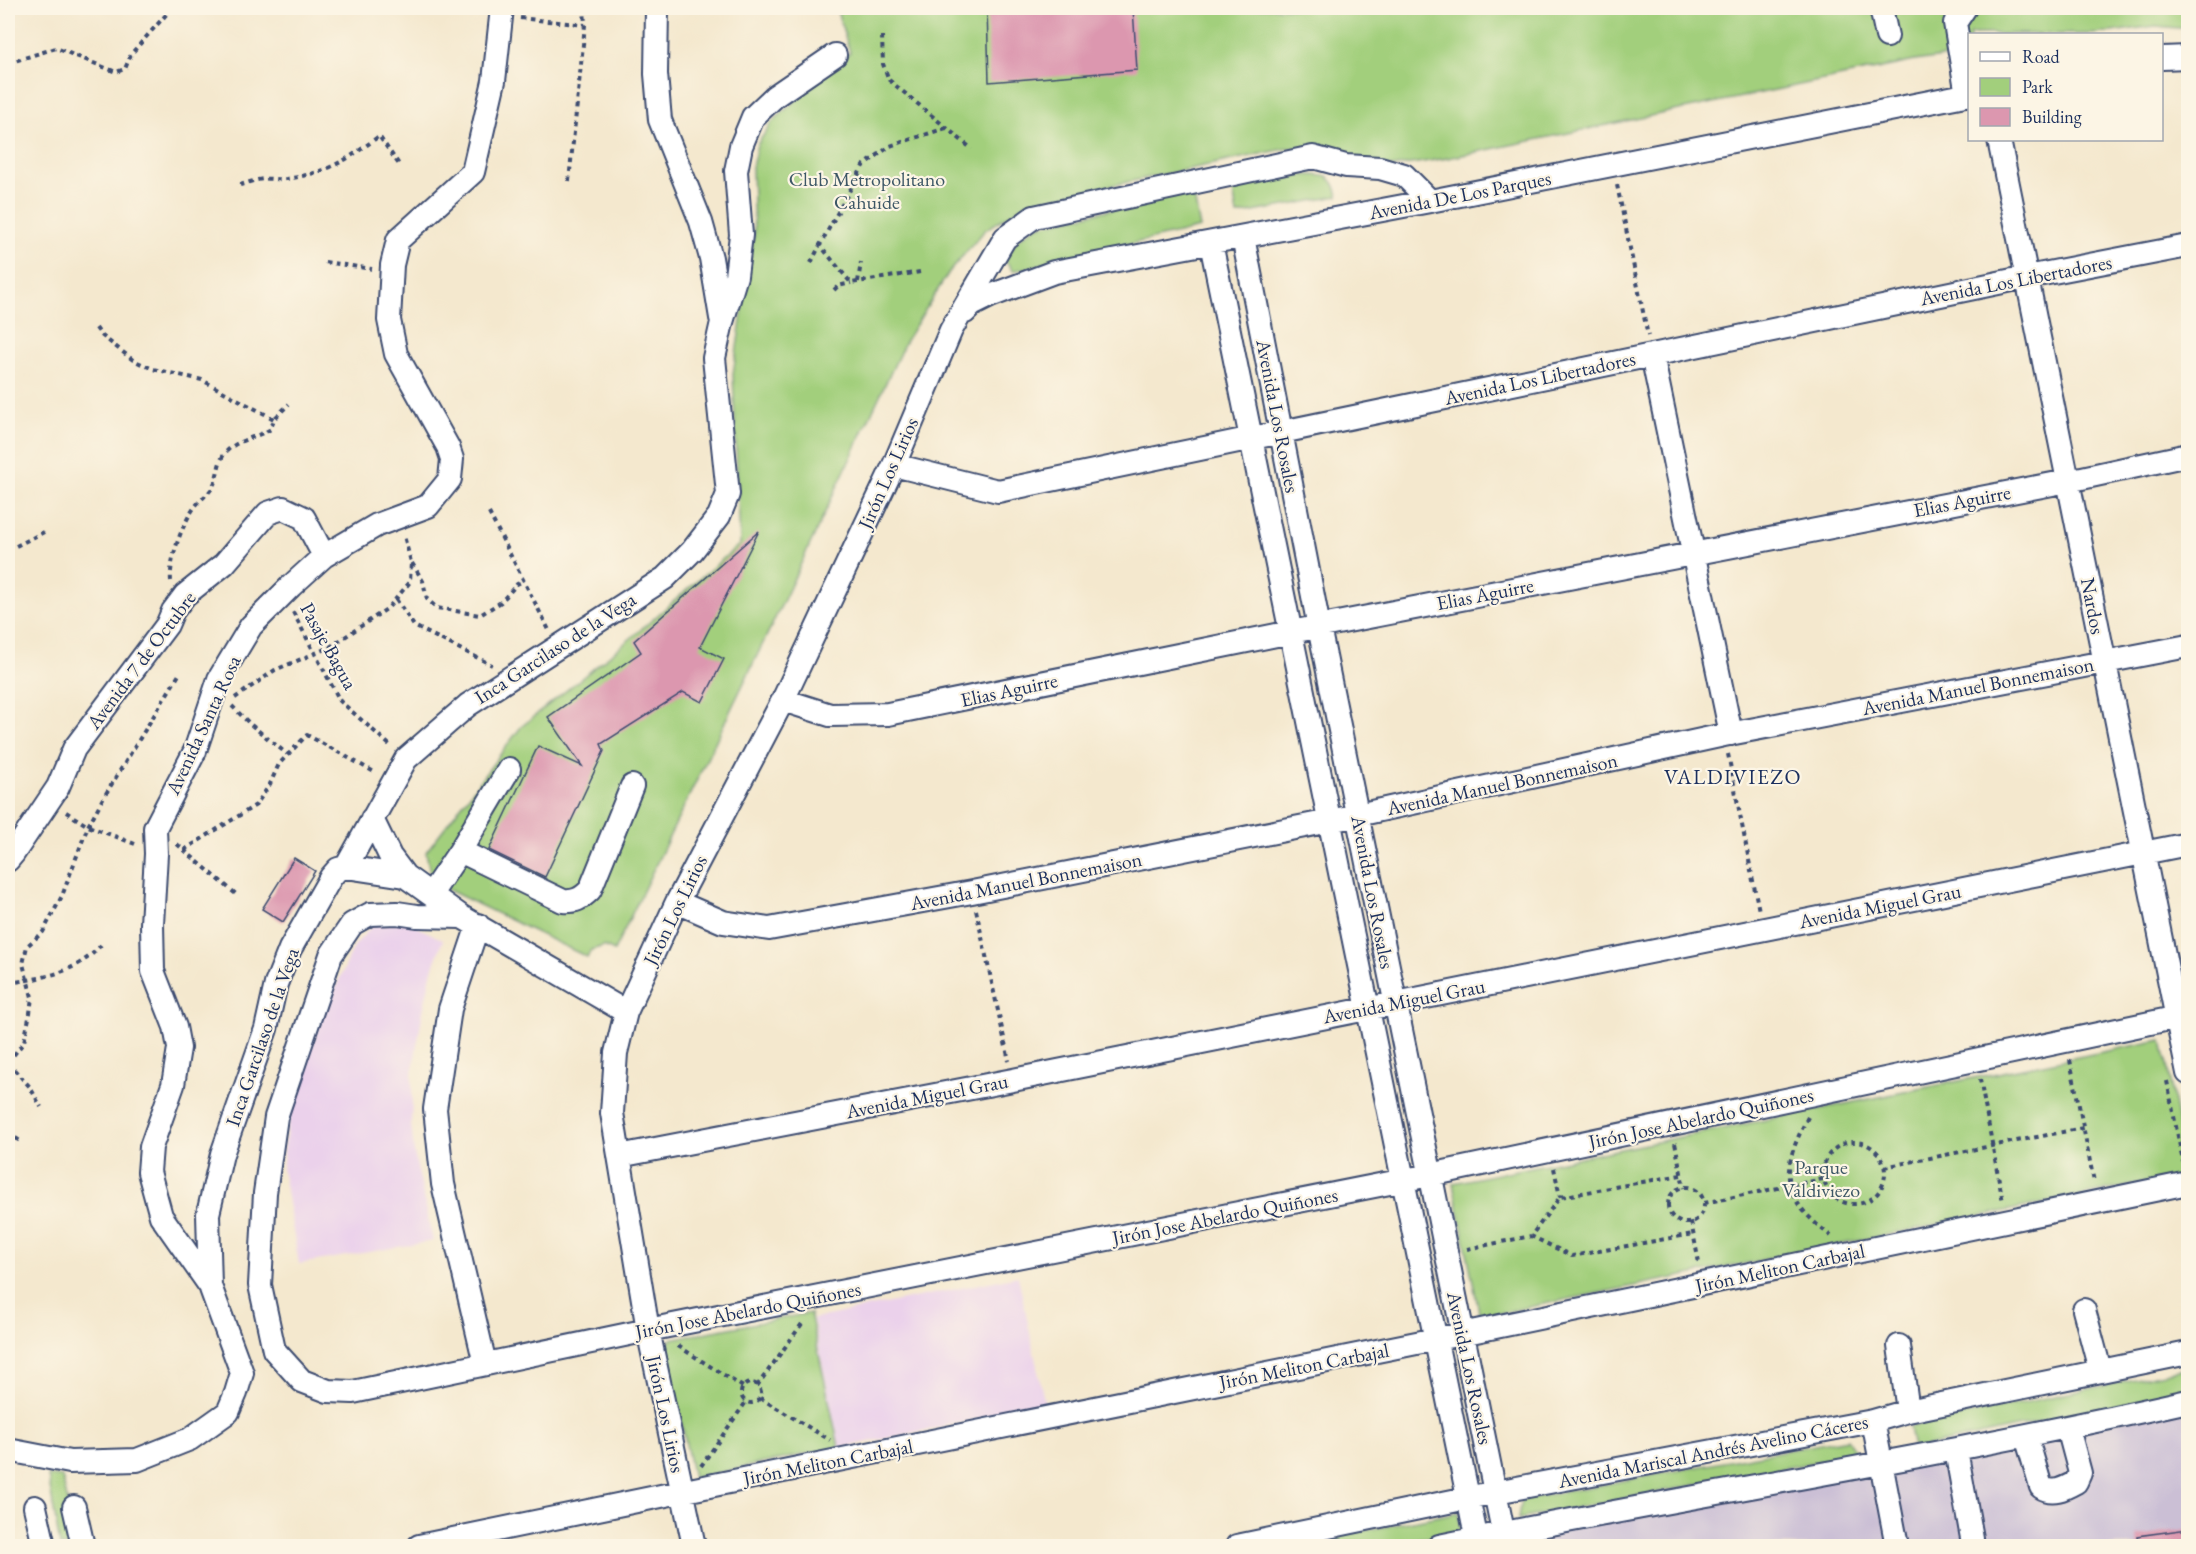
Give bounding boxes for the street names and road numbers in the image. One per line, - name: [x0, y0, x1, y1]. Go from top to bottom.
- street label: Avenida De Los Parques: [1366, 165, 1553, 226]
- street label: Avenida Los Libertadores: [1917, 249, 2114, 312]
- street label: Avenida Los Rosales: [1250, 336, 1306, 495]
- street label: Avenida Los Libertadores: [1441, 345, 1638, 411]
- street label: Jirón Los Lirios: [851, 413, 924, 535]
- street label: Elias Aguirre: [1911, 479, 2013, 523]
- street label: Elias Aguirre: [1434, 572, 1536, 616]
- street label: Nardos: [2075, 576, 2111, 636]
- street label: Avenida 7 de Octubre: [80, 586, 202, 735]
- street label: Inca Garcilaso de la Vega: [469, 586, 641, 710]
- street label: Pasaje Bagua: [294, 598, 364, 694]
- street label: Avenida Santa Rosa: [159, 651, 247, 800]
- street label: Avenida Manuel Bonnemaison: [1859, 651, 2096, 721]
- street label: Elias Aguirre: [958, 667, 1060, 713]
- street label: Avenida Manuel Bonnemaison: [1383, 747, 1620, 821]
- street label: Avenida Los Rosales: [1345, 812, 1401, 971]
- street label: Avenida Manuel Bonnemaison: [907, 846, 1144, 916]
- street label: Jirón Los Lirios: [636, 851, 713, 971]
- street label: Avenida Miguel Grau: [1796, 877, 1964, 935]
- street label: Inca Garcilaso de la Vega: [219, 944, 305, 1130]
- street label: Avenida Miguel Grau: [1320, 972, 1488, 1030]
- street label: Avenida Miguel Grau: [843, 1067, 1011, 1125]
- street label: Jirón Jose Abelardo Quiñones: [1584, 1081, 1816, 1155]
- street label: Jirón Jose Abelardo Quiñones: [1108, 1181, 1340, 1251]
- street label: Jirón Meliton Carbajal: [1691, 1237, 1867, 1299]
- street label: Jirón Jose Abelardo Quiñones: [631, 1275, 863, 1345]
- street label: Avenida Los Rosales: [1441, 1288, 1499, 1447]
- street label: Jirón Meliton Carbajal: [1215, 1337, 1391, 1396]
- street label: Jirón Los Lirios: [640, 1351, 691, 1475]
- street label: Avenida Mariscal Andrés Avelino Cáceres: [1555, 1408, 1870, 1494]
- street label: Jirón Meliton Carbajal: [739, 1433, 915, 1492]

